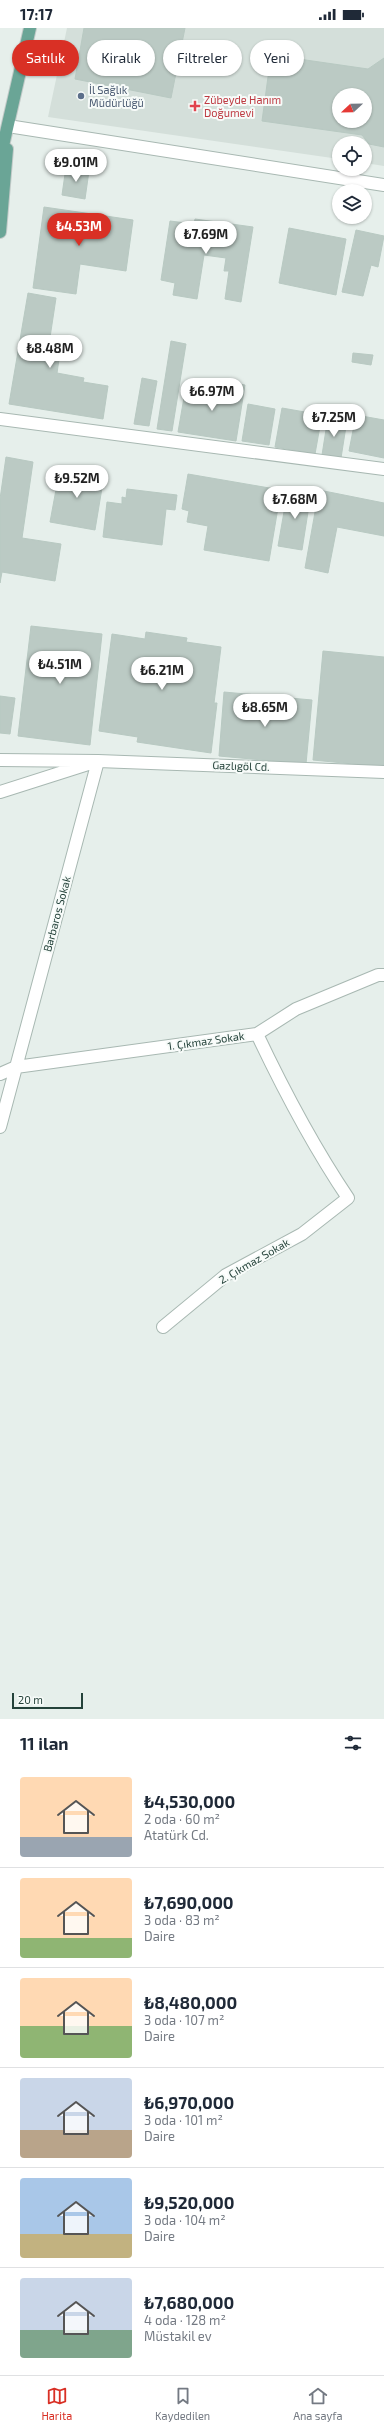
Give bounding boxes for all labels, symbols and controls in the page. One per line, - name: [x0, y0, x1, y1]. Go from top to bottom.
- text: 17:17: [20, 5, 53, 23]
- chip: Satılık: [12, 40, 79, 76]
- chip: Kiralık: [87, 40, 155, 76]
- chip: Filtreler: [163, 40, 242, 76]
- chip: Yeni: [250, 40, 304, 76]
- place label: İl Sağlık Müdürlüğü: [89, 83, 144, 109]
- north arrow: [332, 88, 372, 128]
- map controls: [332, 88, 372, 224]
- marker: İl Sağlık Müdürlüğü: [76, 91, 86, 101]
- place label: Zübeyde Hanım Doğumevi: [204, 93, 281, 119]
- marker: Zübeyde Hanım Doğumevi: [189, 100, 201, 112]
- button: locate: [332, 136, 372, 176]
- pin: ₺9.01M: [43, 149, 109, 183]
- text: ₺9.01M: [54, 154, 98, 170]
- button: layers: [332, 184, 372, 224]
- pin: ₺4.53M: [46, 213, 112, 247]
- text: ₺4.53M: [56, 218, 102, 234]
- pin: ₺7.69M: [173, 221, 239, 255]
- text: ₺7.69M: [184, 226, 228, 242]
- pin: ₺8.48M: [17, 335, 83, 369]
- text: ₺8.48M: [26, 340, 74, 356]
- pin: ₺6.97M: [179, 378, 245, 412]
- text: ₺6.97M: [189, 383, 235, 399]
- pin: ₺7.25M: [301, 404, 367, 438]
- text: ₺7.25M: [312, 409, 356, 425]
- pin: ₺9.52M: [44, 465, 110, 499]
- text: ₺9.52M: [54, 470, 100, 486]
- pin: ₺7.68M: [262, 486, 328, 520]
- text: ₺7.68M: [273, 491, 317, 507]
- pin: ₺4.51M: [27, 651, 93, 685]
- text: ₺4.51M: [38, 656, 82, 672]
- pin: ₺6.21M: [129, 657, 195, 691]
- text: ₺6.21M: [140, 662, 184, 678]
- pin: ₺8.65M: [232, 694, 298, 728]
- text: ₺8.65M: [242, 699, 288, 715]
- street label: Gazlıgöl Cd.: [212, 758, 270, 773]
- street label: Barbaros Sokak: [40, 874, 73, 953]
- street label: 1. Çıkmaz Sokak: [167, 1029, 246, 1053]
- street label: 2. Çıkmaz Sokak: [216, 1235, 292, 1287]
- scale bar: [12, 1691, 83, 1710]
- text: 20 m: [18, 1693, 43, 1706]
- icon: filters: [342, 1732, 364, 1754]
- text: 11 ilan: [20, 1733, 69, 1753]
- text: ₺4,530,000: [144, 1791, 235, 1811]
- icon: home: [52, 1793, 100, 1841]
- text: 2 oda · 60 m²: [144, 1811, 220, 1827]
- text: Atatürk Cd.: [144, 1827, 209, 1843]
- text: ₺7,690,000: [144, 1892, 234, 1912]
- icon: home: [52, 1894, 100, 1942]
- text: 3 oda · 83 m²: [144, 1912, 220, 1928]
- text: Daire: [144, 1928, 175, 1944]
- text: ₺8,480,000: [144, 1992, 237, 2012]
- icon: home: [52, 1994, 100, 2042]
- text: 3 oda · 107 m²: [144, 2012, 224, 2028]
- text: Daire: [144, 2028, 175, 2044]
- text: ₺6,970,000: [144, 2092, 234, 2112]
- icon: home: [52, 2094, 100, 2142]
- text: 3 oda · 101 m²: [144, 2112, 223, 2128]
- text: Daire: [144, 2128, 175, 2144]
- text: ₺9,520,000: [144, 2192, 235, 2212]
- icon: home: [52, 2194, 100, 2242]
- text: 3 oda · 104 m²: [144, 2212, 226, 2228]
- text: Daire: [144, 2228, 175, 2244]
- text: ₺7,680,000: [144, 2292, 234, 2312]
- icon: home: [52, 2294, 100, 2342]
- text: 4 oda · 128 m²: [144, 2312, 226, 2328]
- text: Müstakil ev: [144, 2328, 212, 2344]
- tab: Harita: [41, 2385, 72, 2422]
- tab: Kaydedilen: [155, 2385, 210, 2422]
- tab: Ana sayfa: [293, 2385, 343, 2422]

